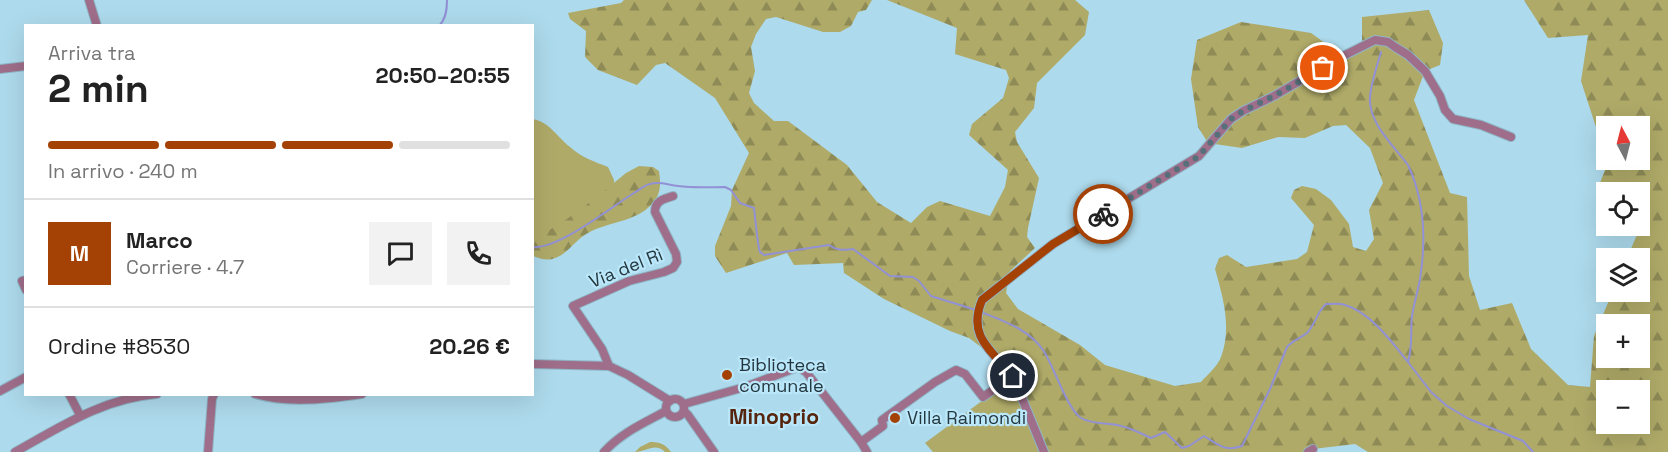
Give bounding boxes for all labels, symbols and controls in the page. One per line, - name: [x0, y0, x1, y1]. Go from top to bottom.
- text: Arriva tra: [48, 40, 136, 66]
- pin: [1297, 42, 1348, 93]
- icon: bag: [1306, 51, 1339, 84]
- text: 20:50–20:55: [376, 61, 510, 89]
- text: 2 min: [48, 64, 149, 113]
- north arrow: [1596, 116, 1650, 170]
- map controls: [1596, 116, 1650, 434]
- text: In arrivo · 240 m: [48, 158, 198, 184]
- button: locate: [1596, 182, 1650, 236]
- courier: [1073, 184, 1133, 244]
- icon: bike: [1087, 198, 1120, 231]
- button: chat: [369, 222, 432, 285]
- button: phone: [447, 222, 510, 285]
- text: Marco: [126, 226, 193, 254]
- text: M: [70, 239, 89, 267]
- street label: Via del Rì: [586, 242, 666, 293]
- button: layers: [1596, 248, 1650, 302]
- text: Corriere · 4.7: [126, 254, 244, 280]
- button: +: [1596, 314, 1650, 368]
- text: Ordine #8530: [48, 332, 190, 360]
- text: 20.26 €: [429, 332, 510, 360]
- pin: [987, 350, 1038, 401]
- place label: Biblioteca comunale: [739, 353, 826, 397]
- icon: home: [996, 359, 1029, 392]
- marker: Biblioteca comunale: [720, 368, 734, 382]
- button: −: [1596, 380, 1650, 434]
- district label: Minoprio: [729, 403, 819, 430]
- place label: Villa Raimondi: [907, 406, 1026, 429]
- marker: Villa Raimondi: [888, 411, 902, 425]

